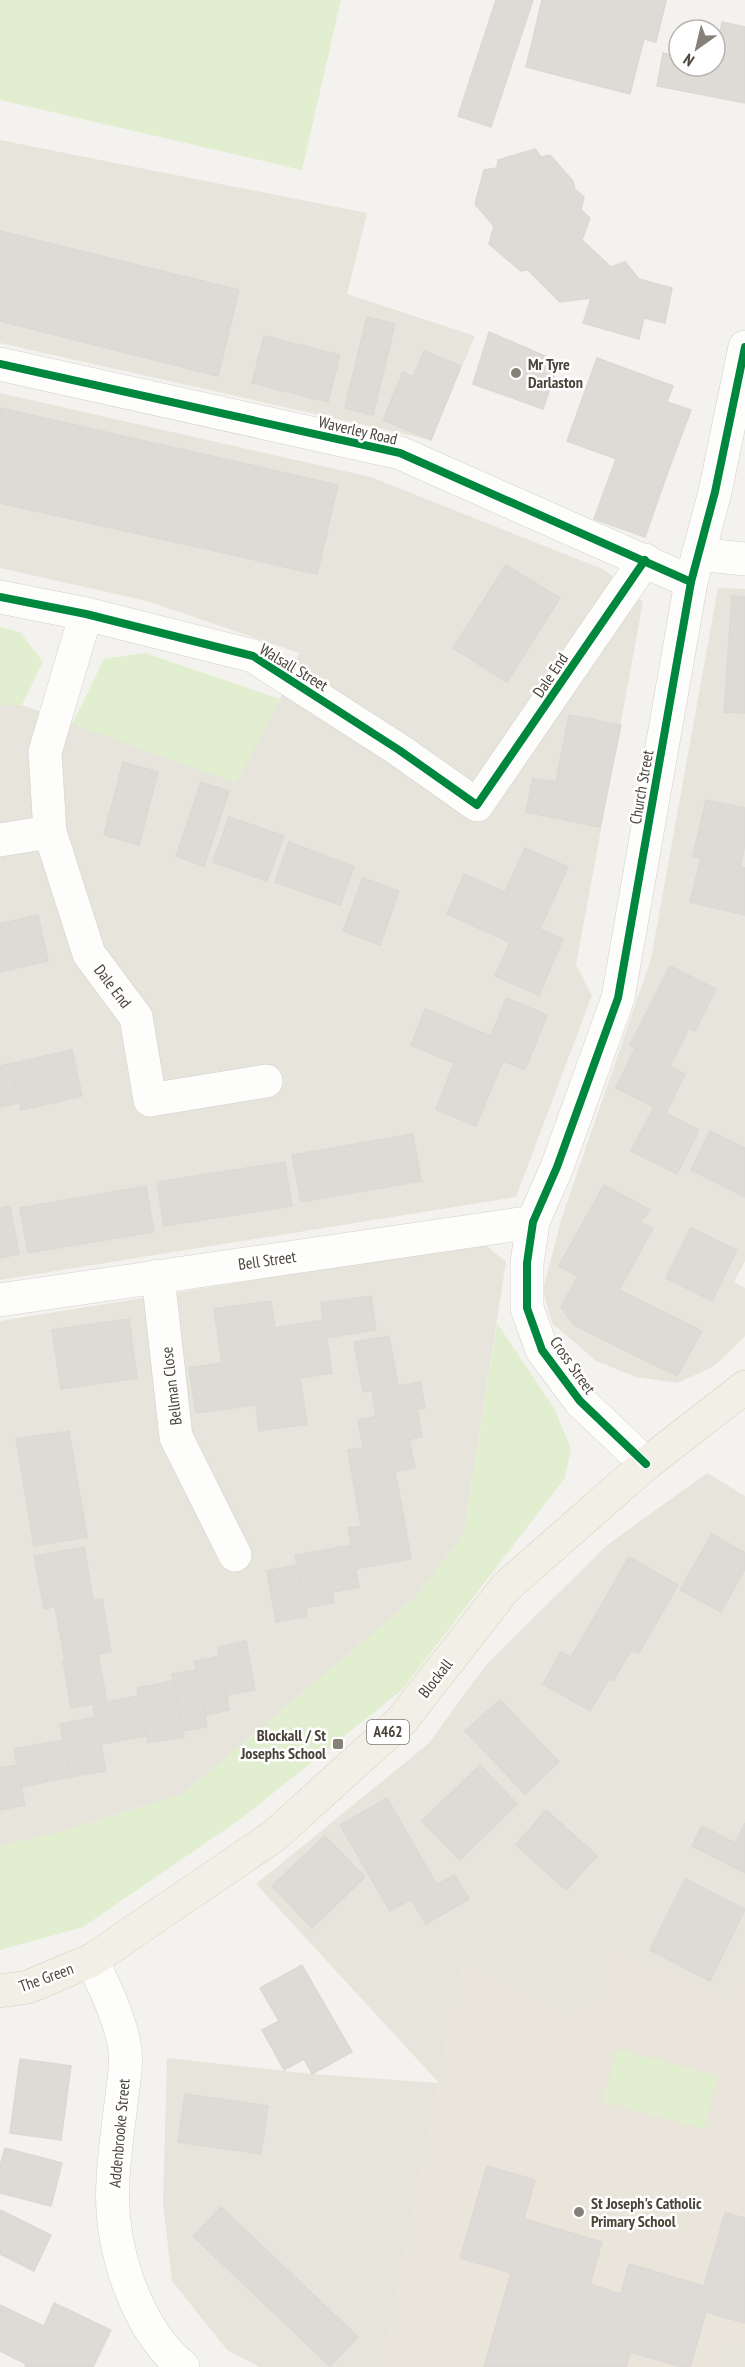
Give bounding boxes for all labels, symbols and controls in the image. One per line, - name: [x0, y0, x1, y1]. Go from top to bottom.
- north arrow: [667, 18, 727, 78]
- text: N: [679, 50, 698, 71]
- place label: Mr Tyre Darlaston: [528, 354, 583, 392]
- marker: Mr Tyre Darlaston: [509, 366, 523, 380]
- street label: Waverley Road: [317, 411, 399, 449]
- street label: Walsall Street: [256, 639, 332, 695]
- street label: Dale End: [528, 649, 572, 701]
- street label: Church Street: [625, 748, 657, 826]
- street label: Dale End: [90, 960, 136, 1012]
- street label: Bell Street: [237, 1246, 298, 1274]
- street label: Cross Street: [546, 1332, 600, 1398]
- street label: Bellman Close: [156, 1346, 186, 1426]
- street label: Blockall: [414, 1654, 457, 1701]
- road number: A462: [367, 1720, 409, 1744]
- place label: Blockall / St Josephs School: [240, 1725, 326, 1763]
- marker: Blockall / St Josephs School: [331, 1737, 345, 1751]
- street label: The Green: [16, 1958, 76, 1996]
- street label: Addenbrooke Street: [104, 2077, 134, 2188]
- place label: St Joseph's Catholic Primary School: [591, 2193, 702, 2231]
- marker: St Joseph's Catholic Primary School: [572, 2205, 586, 2219]

